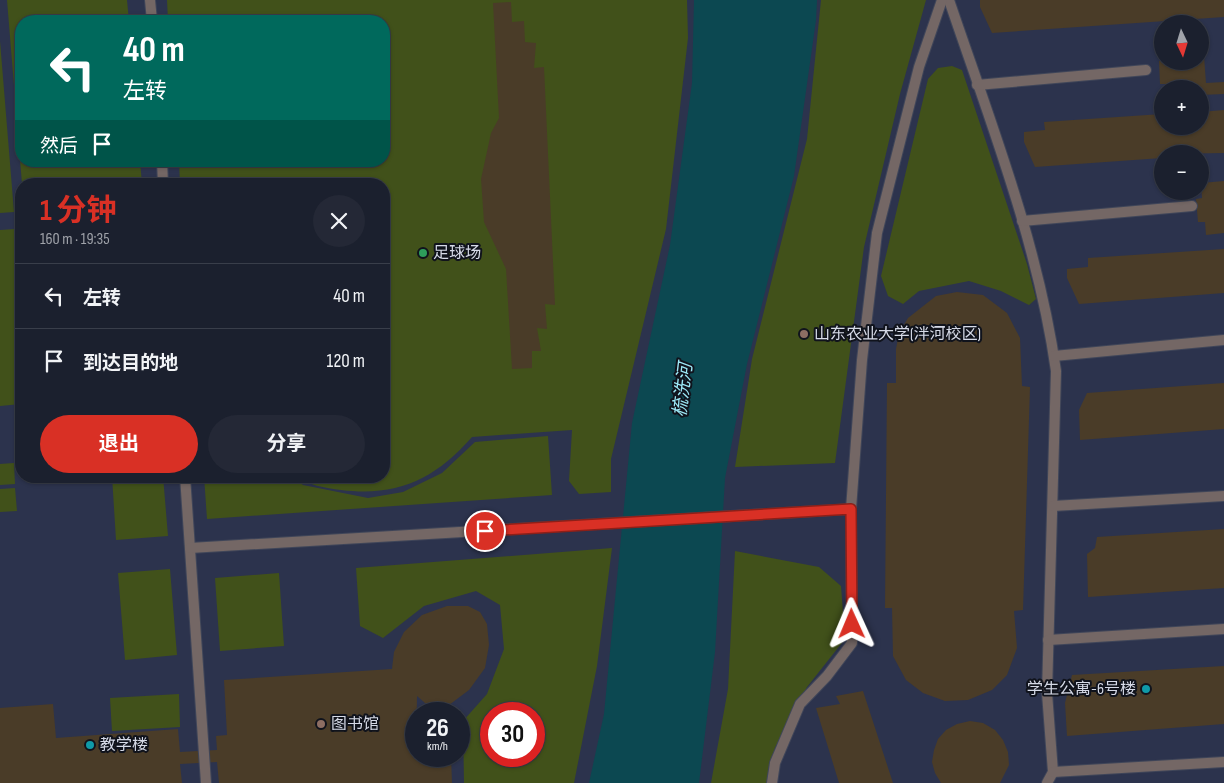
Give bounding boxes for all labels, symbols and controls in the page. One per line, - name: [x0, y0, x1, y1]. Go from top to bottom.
- north arrow: [1154, 15, 1209, 70]
- map controls: [1154, 15, 1209, 200]
- text: 40 m: [123, 29, 185, 72]
- icon: left: [40, 35, 105, 100]
- text: 左转: [123, 78, 167, 105]
- button: +: [1154, 80, 1209, 135]
- icon: arrive: [88, 130, 116, 158]
- text: 然后: [40, 135, 78, 158]
- button: −: [1154, 145, 1209, 200]
- text: 1 分钟: [40, 193, 116, 229]
- button: close: [313, 195, 365, 247]
- text: 160 m · 19:35: [40, 230, 110, 249]
- place label: 足球场: [433, 244, 481, 263]
- marker: 足球场: [417, 247, 429, 259]
- icon: left: [40, 282, 68, 310]
- text: 40 m: [333, 285, 365, 308]
- text: 左转: [83, 287, 121, 310]
- place label: 山东农业大学(泮河校区): [814, 325, 981, 344]
- marker: 山东农业大学(泮河校区): [798, 328, 810, 340]
- icon: arrive: [40, 347, 68, 375]
- text: 120 m: [327, 350, 365, 373]
- text: 到达目的地: [83, 352, 178, 375]
- water label: 梳洗河: [669, 359, 697, 418]
- button: 退出: [40, 415, 198, 473]
- button: 分享: [208, 415, 365, 473]
- pin: [464, 510, 506, 552]
- icon: arrive: [471, 517, 499, 545]
- position arrow: [825, 597, 877, 649]
- place label: 学生公寓-6号楼: [1027, 680, 1136, 699]
- marker: 学生公寓-6号楼: [1140, 683, 1152, 695]
- speed limit sign: 30: [480, 702, 545, 767]
- text: 26: [426, 713, 449, 744]
- place label: 图书馆: [331, 715, 379, 734]
- marker: 图书馆: [315, 718, 327, 730]
- place label: 教学楼: [100, 736, 148, 755]
- marker: 教学楼: [84, 739, 96, 751]
- text: km/h: [427, 739, 448, 754]

